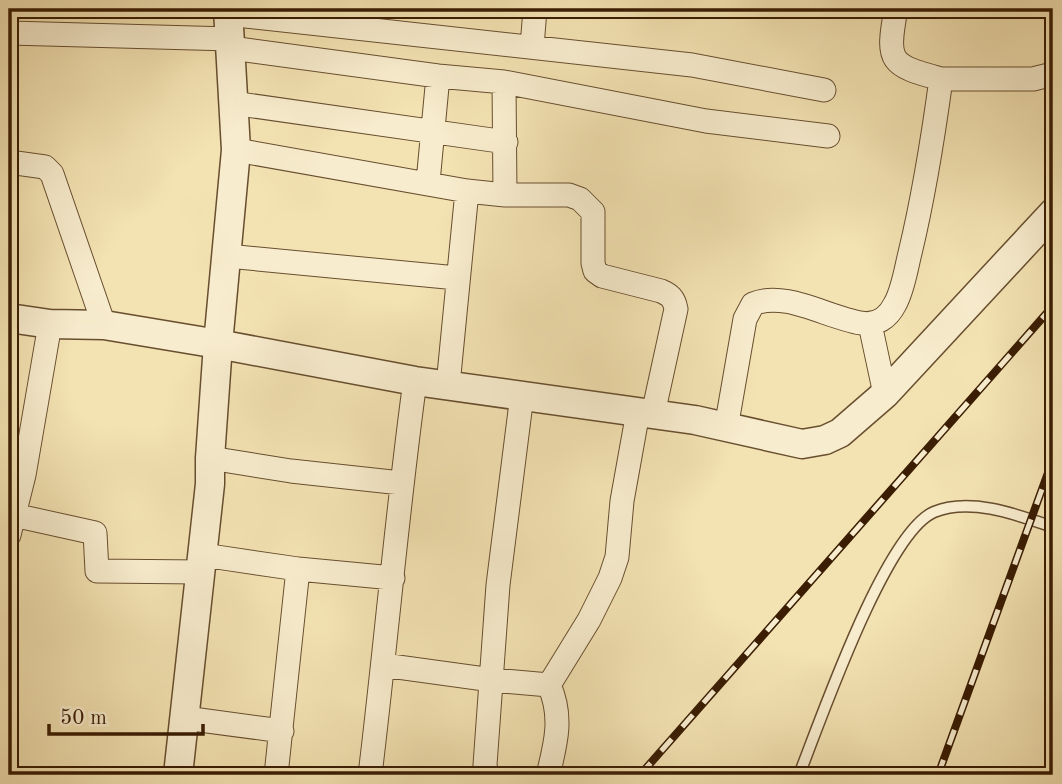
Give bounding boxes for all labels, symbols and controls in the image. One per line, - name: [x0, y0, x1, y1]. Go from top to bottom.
- scale bar: [49, 693, 203, 737]
- text: 50 m: [60, 708, 107, 729]

